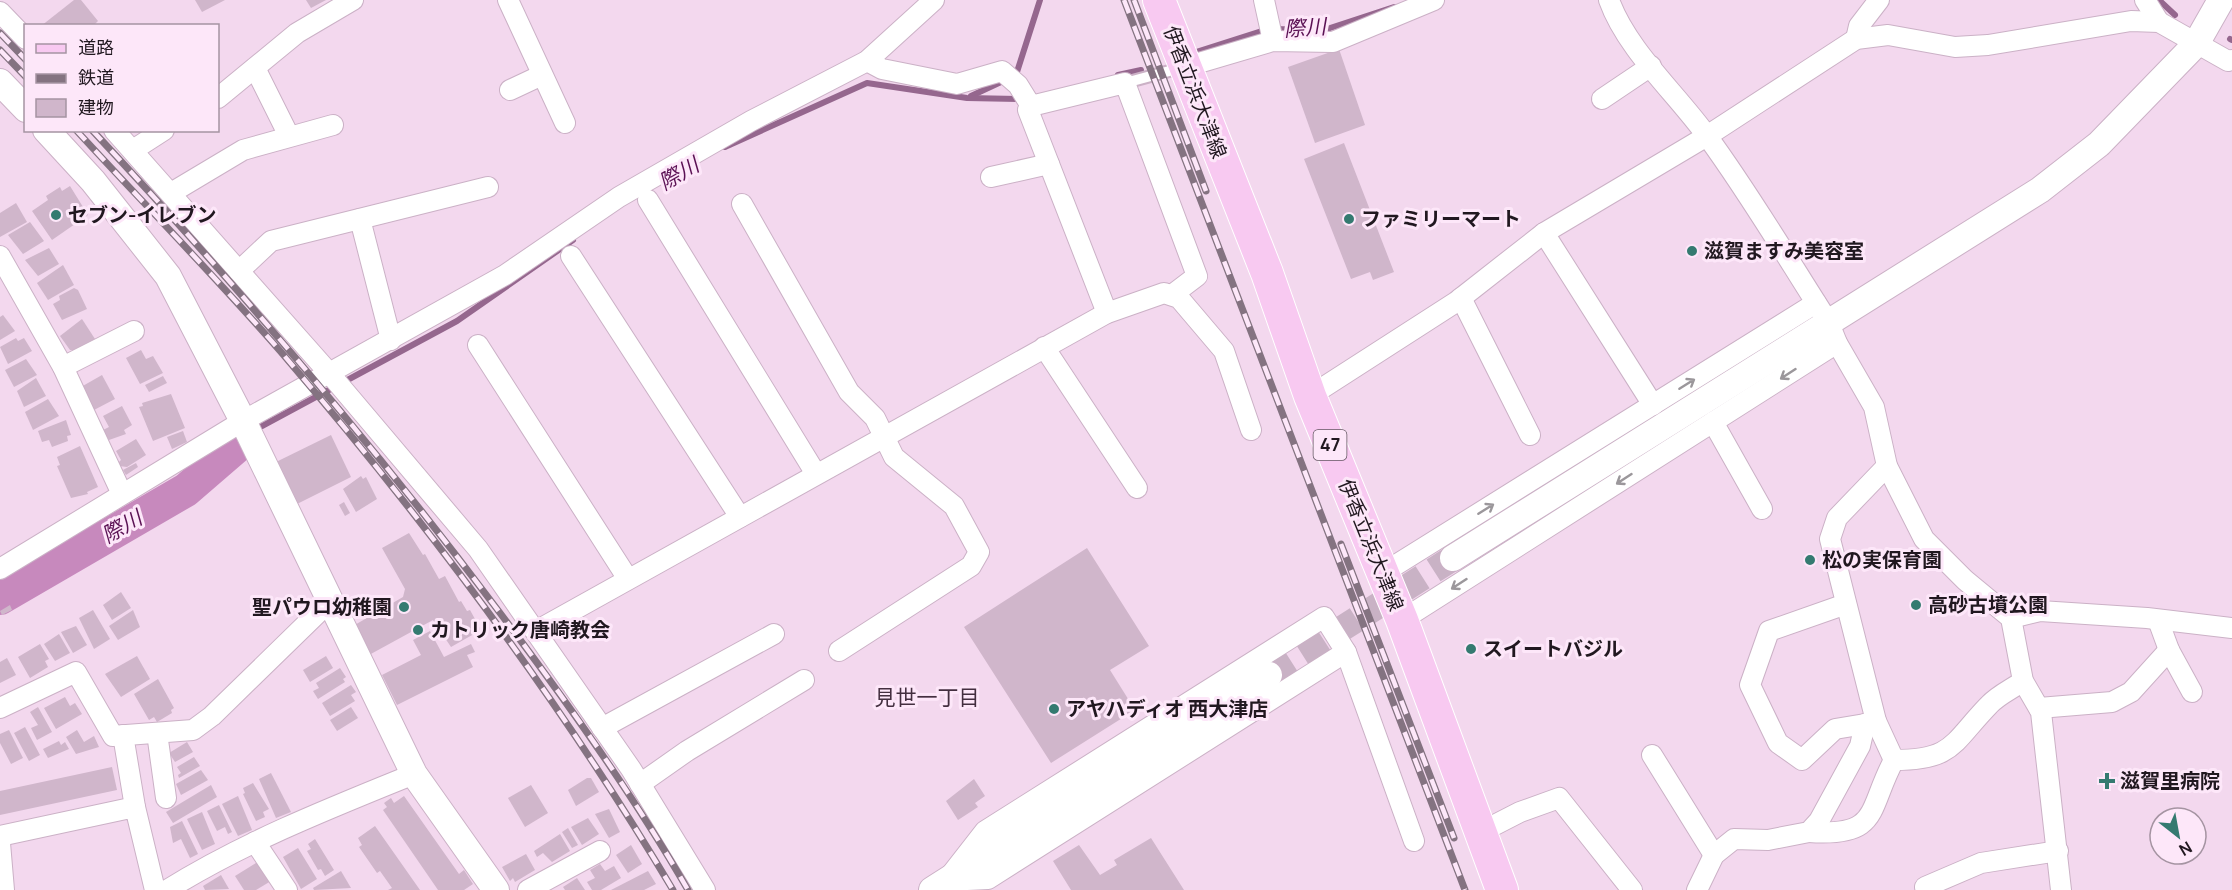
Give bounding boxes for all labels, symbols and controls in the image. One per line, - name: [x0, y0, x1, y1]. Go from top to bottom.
- water label: 際川: [1283, 11, 1329, 42]
- street label: 伊香立浜大津線: [1158, 22, 1233, 162]
- legend: [24, 24, 219, 132]
- text: 道路: [78, 35, 114, 59]
- text: 鉄道: [78, 65, 114, 89]
- text: 建物: [78, 95, 114, 119]
- water label: 際川: [653, 150, 705, 196]
- place label: セブン-イレブン: [68, 201, 216, 228]
- place label: ファミリーマート: [1361, 205, 1521, 232]
- marker: セブン-イレブン: [49, 208, 63, 222]
- marker: ファミリーマート: [1342, 212, 1356, 226]
- place label: 滋賀ますみ美容室: [1704, 237, 1864, 264]
- marker: 滋賀ますみ美容室: [1685, 244, 1699, 258]
- one-way arrow: [1780, 369, 1797, 381]
- one-way arrow: [1678, 377, 1695, 389]
- road number: 47: [1314, 430, 1346, 460]
- one-way arrow: [1616, 474, 1633, 486]
- street label: 伊香立浜大津線: [1333, 475, 1410, 615]
- one-way arrow: [1477, 502, 1494, 514]
- water label: 際川: [96, 503, 148, 549]
- place label: 松の実保育園: [1822, 546, 1942, 573]
- marker: 松の実保育園: [1803, 553, 1817, 567]
- one-way arrow: [1451, 578, 1468, 590]
- place label: 高砂古墳公園: [1928, 591, 2048, 618]
- place label: 聖パウロ幼稚園: [252, 593, 392, 620]
- marker: 高砂古墳公園: [1909, 598, 1923, 612]
- marker: 聖パウロ幼稚園: [397, 600, 411, 614]
- place label: カトリック唐崎教会: [430, 616, 610, 643]
- marker: カトリック唐崎教会: [411, 623, 425, 637]
- place label: スイートバジル: [1483, 635, 1623, 662]
- marker: スイートバジル: [1464, 642, 1478, 656]
- district label: 見世一丁目: [875, 683, 980, 711]
- place label: アヤハディオ 西大津店: [1066, 695, 1268, 722]
- marker: アヤハディオ 西大津店: [1047, 702, 1061, 716]
- place label: 滋賀里病院: [2120, 767, 2220, 794]
- marker: 滋賀里病院: [2098, 772, 2116, 790]
- north arrow: [2148, 806, 2208, 866]
- text: N: [2175, 836, 2196, 861]

